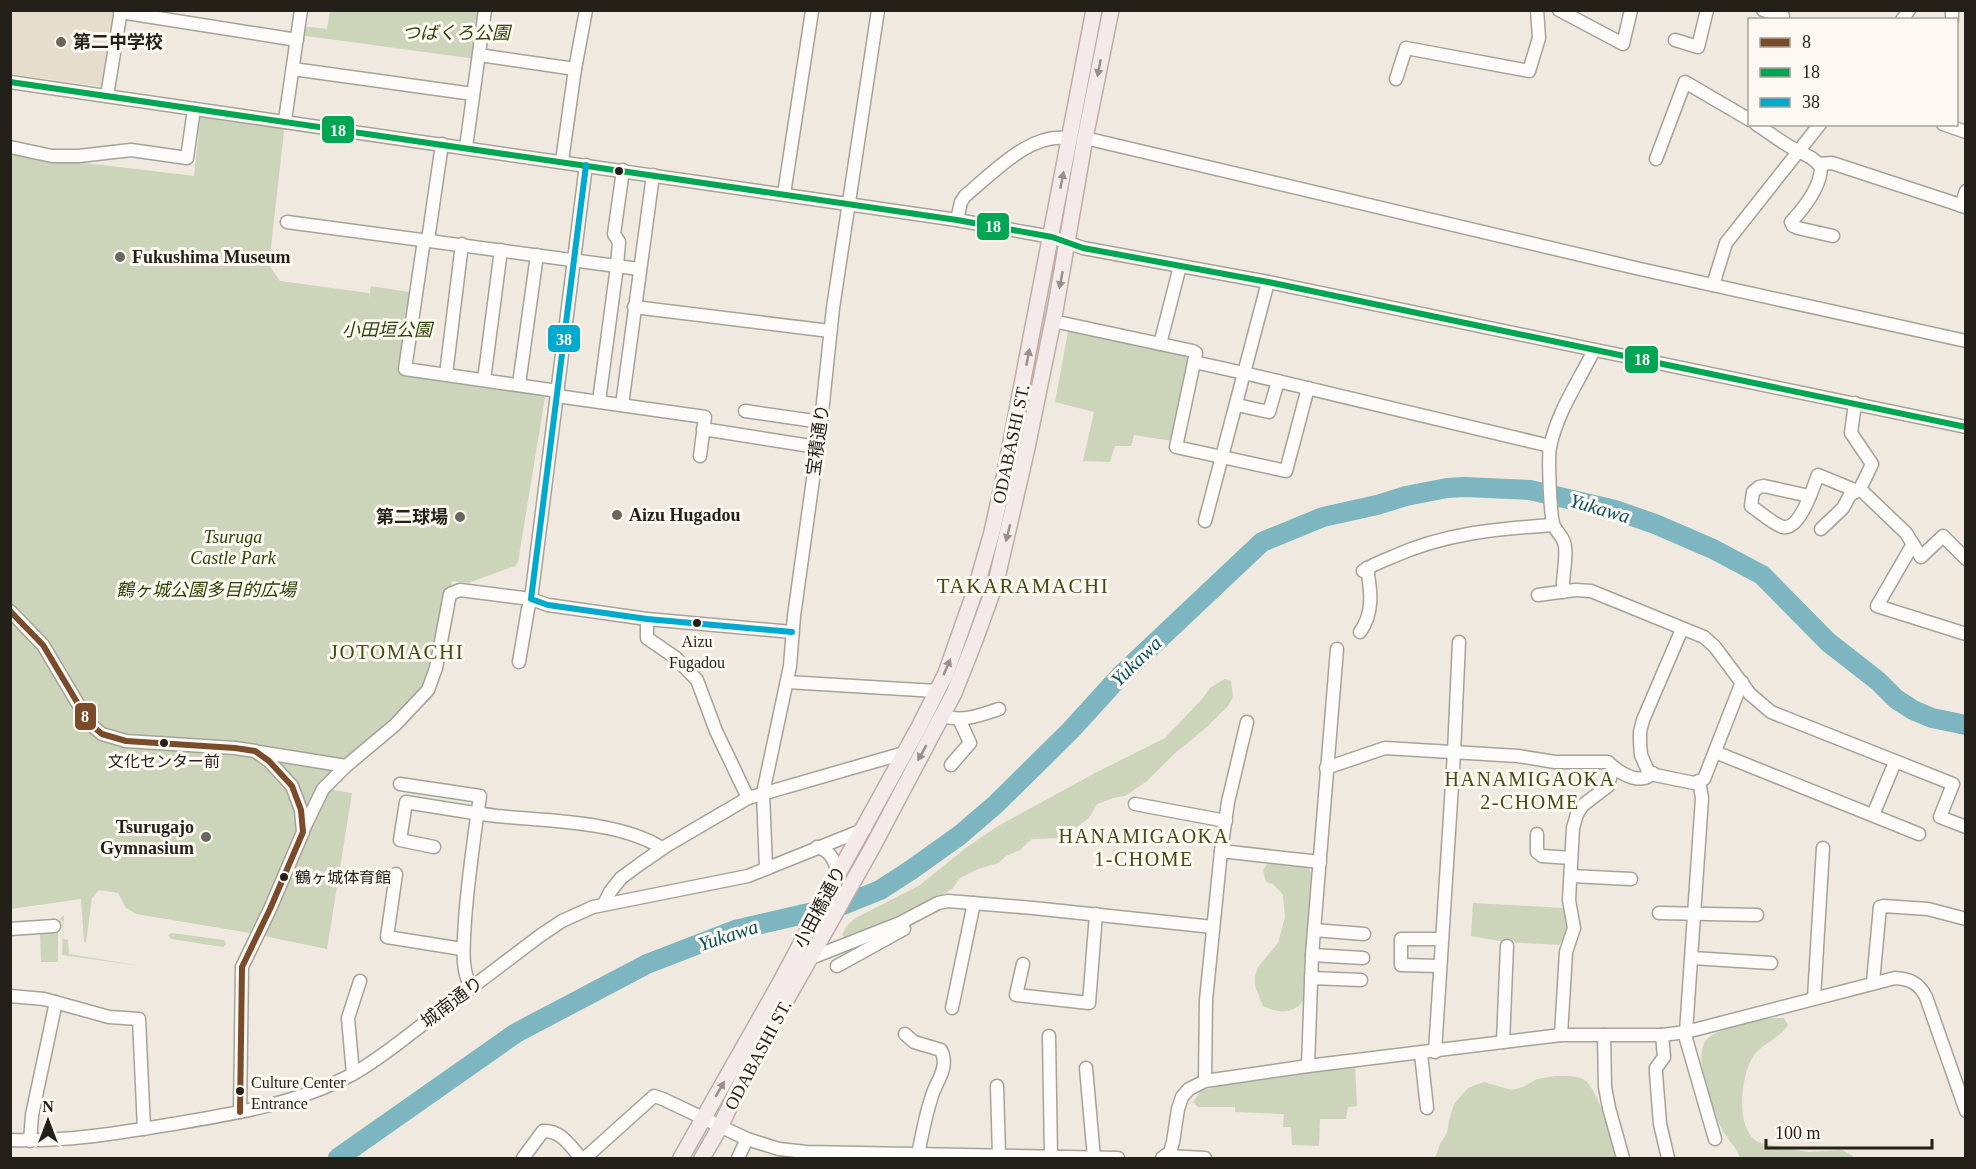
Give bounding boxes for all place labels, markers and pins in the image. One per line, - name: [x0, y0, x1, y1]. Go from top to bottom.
- place label: 第二中学校: [73, 32, 163, 52]
- marker: 第二中学校: [54, 35, 68, 49]
- unlabelled marker: [613, 165, 625, 177]
- place label: Fukushima Museum: [132, 247, 291, 267]
- marker: Fukushima Museum: [113, 250, 127, 264]
- place label: Aizu Hugadou: [629, 505, 741, 525]
- place label: 第二球場: [376, 507, 448, 527]
- marker: Aizu Hugadou: [610, 508, 624, 522]
- marker: 第二球場: [453, 510, 467, 524]
- marker: Aizu Fugadou: [691, 617, 703, 629]
- place label: Aizu Fugadou: [669, 633, 725, 672]
- marker: 文化センター前: [158, 737, 170, 749]
- place label: 文化センター前: [108, 753, 220, 770]
- place label: Tsurugajo Gymnasium: [100, 817, 194, 858]
- marker: Tsurugajo Gymnasium: [199, 830, 213, 844]
- place label: 鶴ヶ城体育館: [295, 869, 391, 886]
- marker: 鶴ヶ城体育館: [278, 871, 290, 883]
- place label: Culture Center Entrance: [251, 1074, 346, 1112]
- marker: Culture Center Entrance: [234, 1085, 246, 1097]

